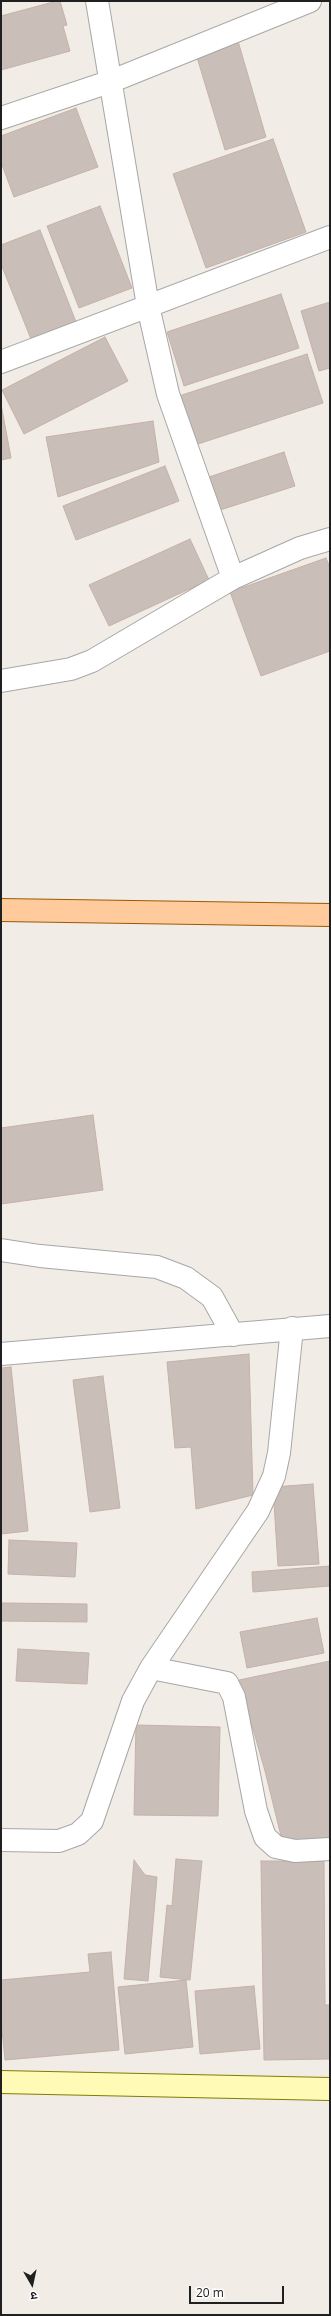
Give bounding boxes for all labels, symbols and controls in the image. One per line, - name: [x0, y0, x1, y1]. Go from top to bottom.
- north arrow: [12, 2264, 52, 2304]
- scale bar: [191, 2278, 286, 2304]
- text: 20 m: [196, 2284, 224, 2301]
- text: उ: [30, 2288, 38, 2304]

